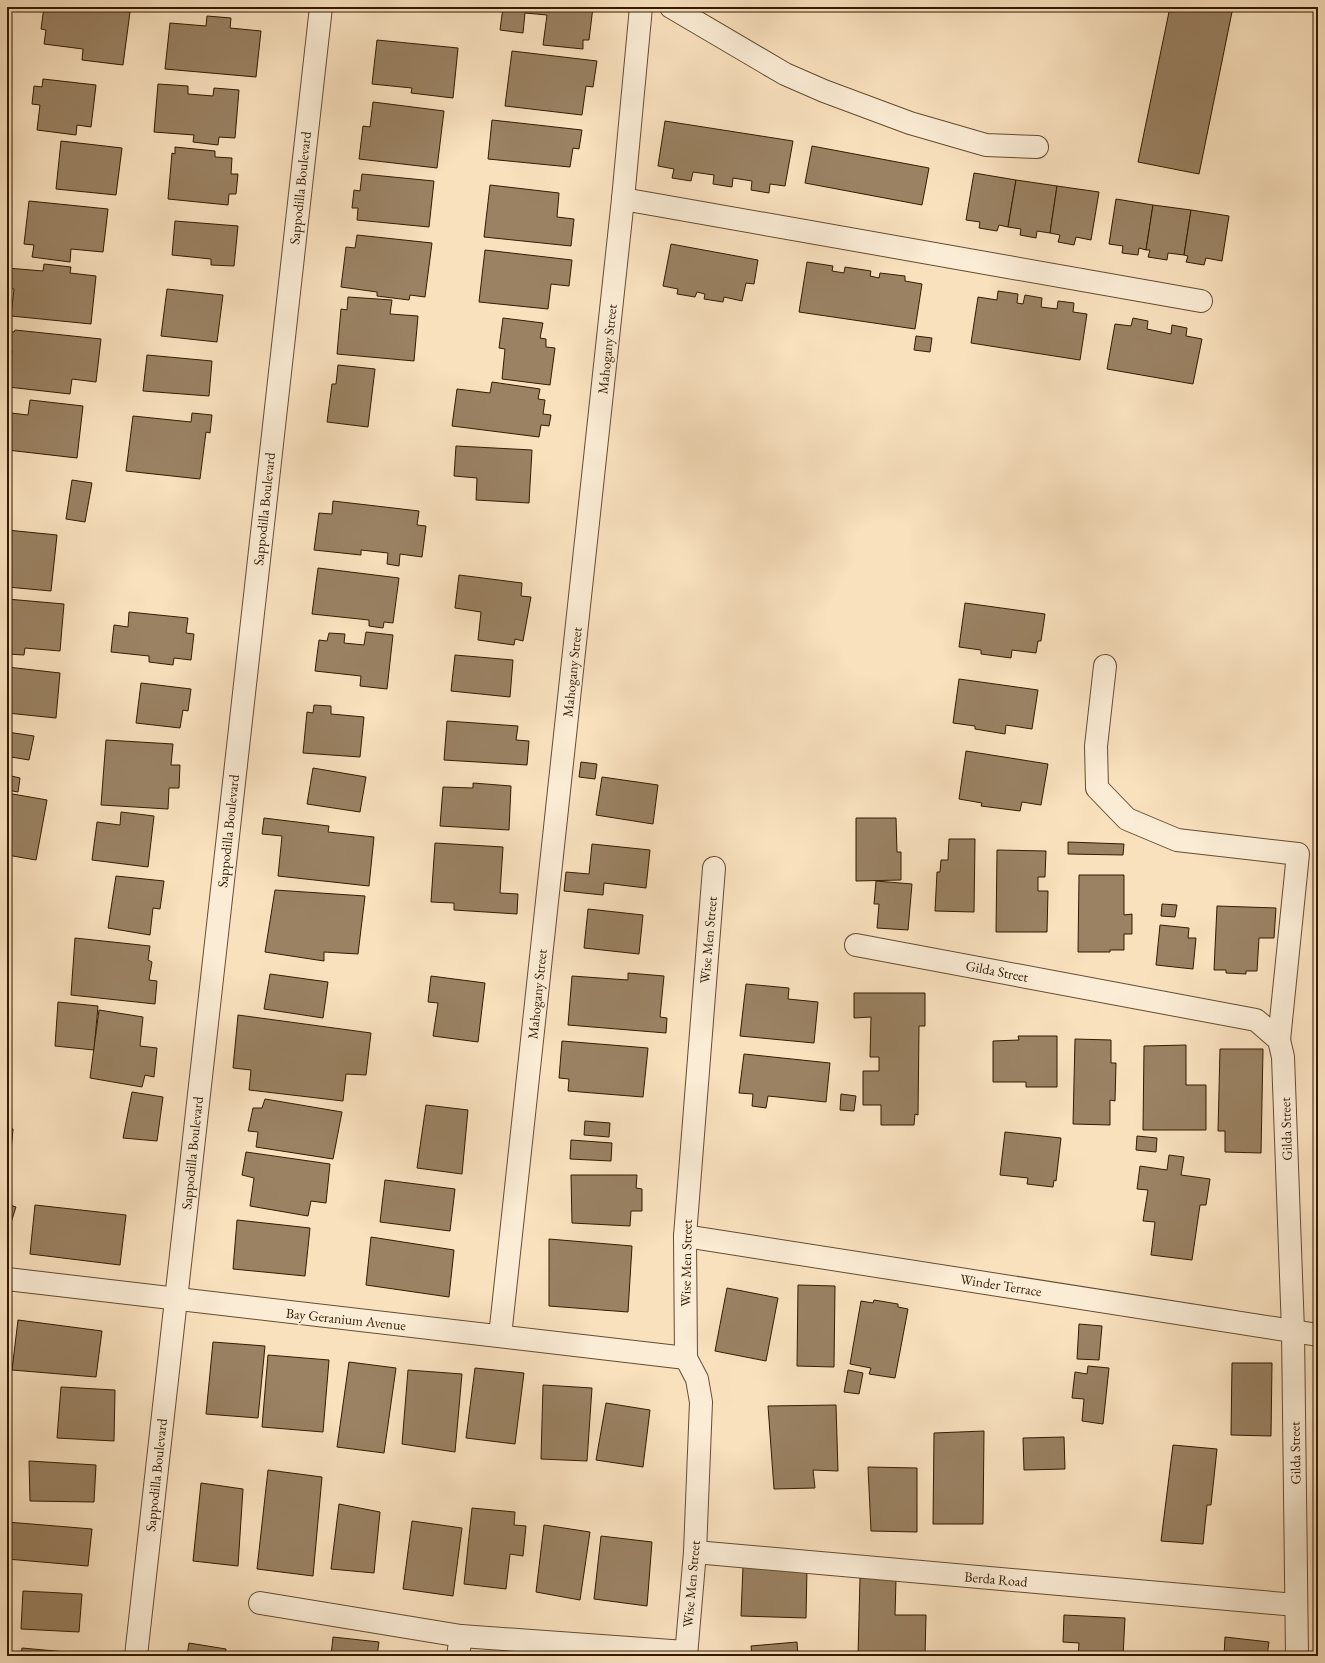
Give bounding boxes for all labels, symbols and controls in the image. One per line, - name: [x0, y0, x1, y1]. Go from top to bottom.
- street label: Sappodilla Boulevard: [285, 130, 315, 246]
- street label: Mahogany Street: [593, 303, 621, 395]
- street label: Sappodilla Boulevard: [249, 451, 279, 567]
- street label: Mahogany Street: [558, 626, 586, 718]
- street label: Sappodilla Boulevard: [213, 773, 243, 889]
- street label: Wise Men Street: [695, 895, 721, 984]
- street label: Mahogany Street: [523, 948, 551, 1040]
- street label: Gilda Street: [964, 956, 1030, 986]
- street label: Sappodilla Boulevard: [177, 1095, 207, 1211]
- street label: Gilda Street: [1276, 1096, 1296, 1161]
- street label: Wise Men Street: [676, 1218, 696, 1307]
- street label: Winder Terrace: [959, 1270, 1044, 1300]
- street label: Bay Geranium Avenue: [285, 1304, 407, 1334]
- street label: Sappodilla Boulevard: [141, 1417, 171, 1533]
- street label: Gilda Street: [1285, 1421, 1305, 1485]
- street label: Wise Men Street: [678, 1539, 704, 1628]
- street label: Berda Road: [964, 1567, 1029, 1591]

